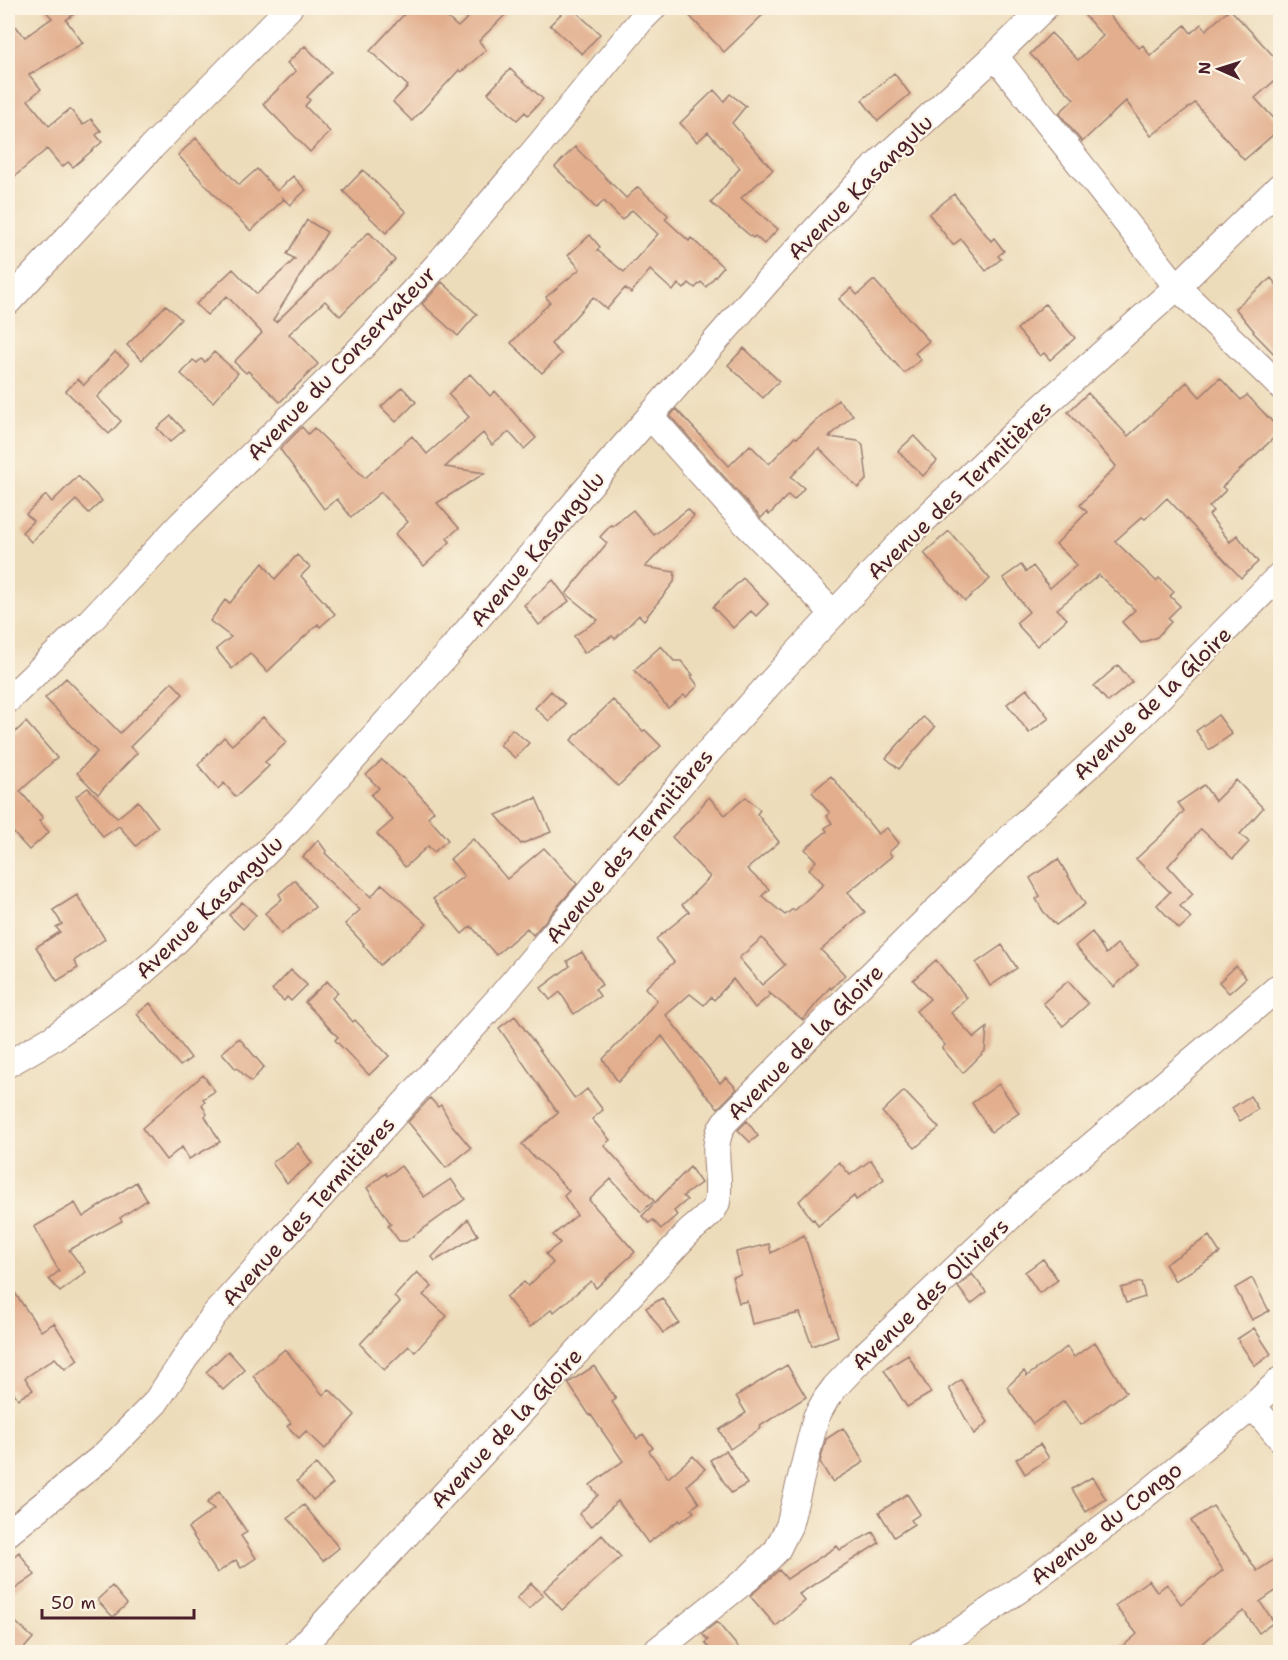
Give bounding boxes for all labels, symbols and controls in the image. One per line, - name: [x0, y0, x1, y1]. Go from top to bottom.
- north arrow: [1189, 39, 1249, 99]
- text: N: [1194, 61, 1215, 75]
- street label: Avenue Kasangulu: [781, 108, 940, 267]
- street label: Avenue du Conservateur: [241, 260, 442, 467]
- street label: Avenue des Termitières: [861, 394, 1058, 586]
- street label: Avenue Kasangulu: [464, 465, 611, 633]
- street label: Avenue de la Gloire: [1067, 620, 1238, 787]
- street label: Avenue des Termitières: [539, 743, 720, 950]
- street label: Avenue Kasangulu: [129, 829, 290, 986]
- street label: Avenue de la Gloire: [721, 958, 890, 1127]
- street label: Avenue des Termitières: [215, 1110, 401, 1312]
- street label: Avenue des Oliviers: [845, 1212, 1015, 1377]
- street label: Avenue de la Gloire: [424, 1342, 589, 1515]
- street label: Avenue du Congo: [1024, 1455, 1188, 1592]
- scale bar: [42, 1582, 194, 1620]
- text: 50 m: [51, 1591, 96, 1615]

